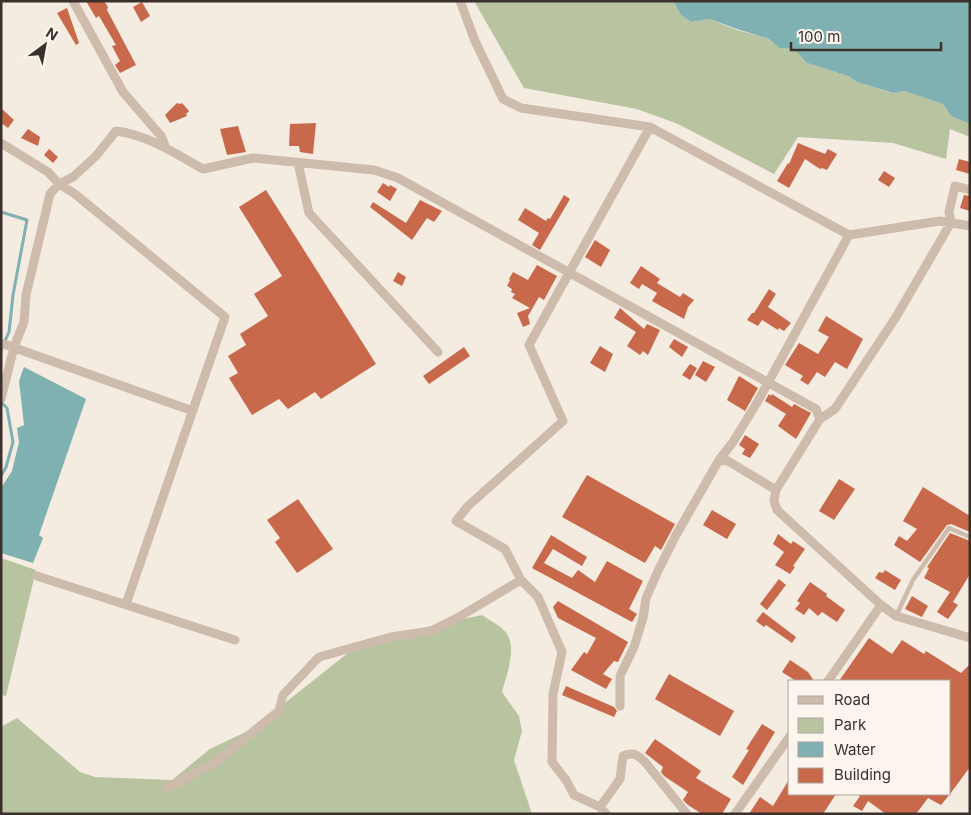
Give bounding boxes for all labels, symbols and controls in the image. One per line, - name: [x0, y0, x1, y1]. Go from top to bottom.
- north arrow: [20, 20, 70, 70]
- scale bar: [791, 20, 941, 52]
- text: N: [43, 24, 61, 44]
- text: 100 m: [798, 27, 840, 46]
- legend: [788, 680, 951, 795]
- text: Road: [834, 690, 870, 709]
- text: Park: [834, 715, 867, 734]
- text: Water: [834, 740, 876, 759]
- text: Building: [834, 765, 891, 784]

